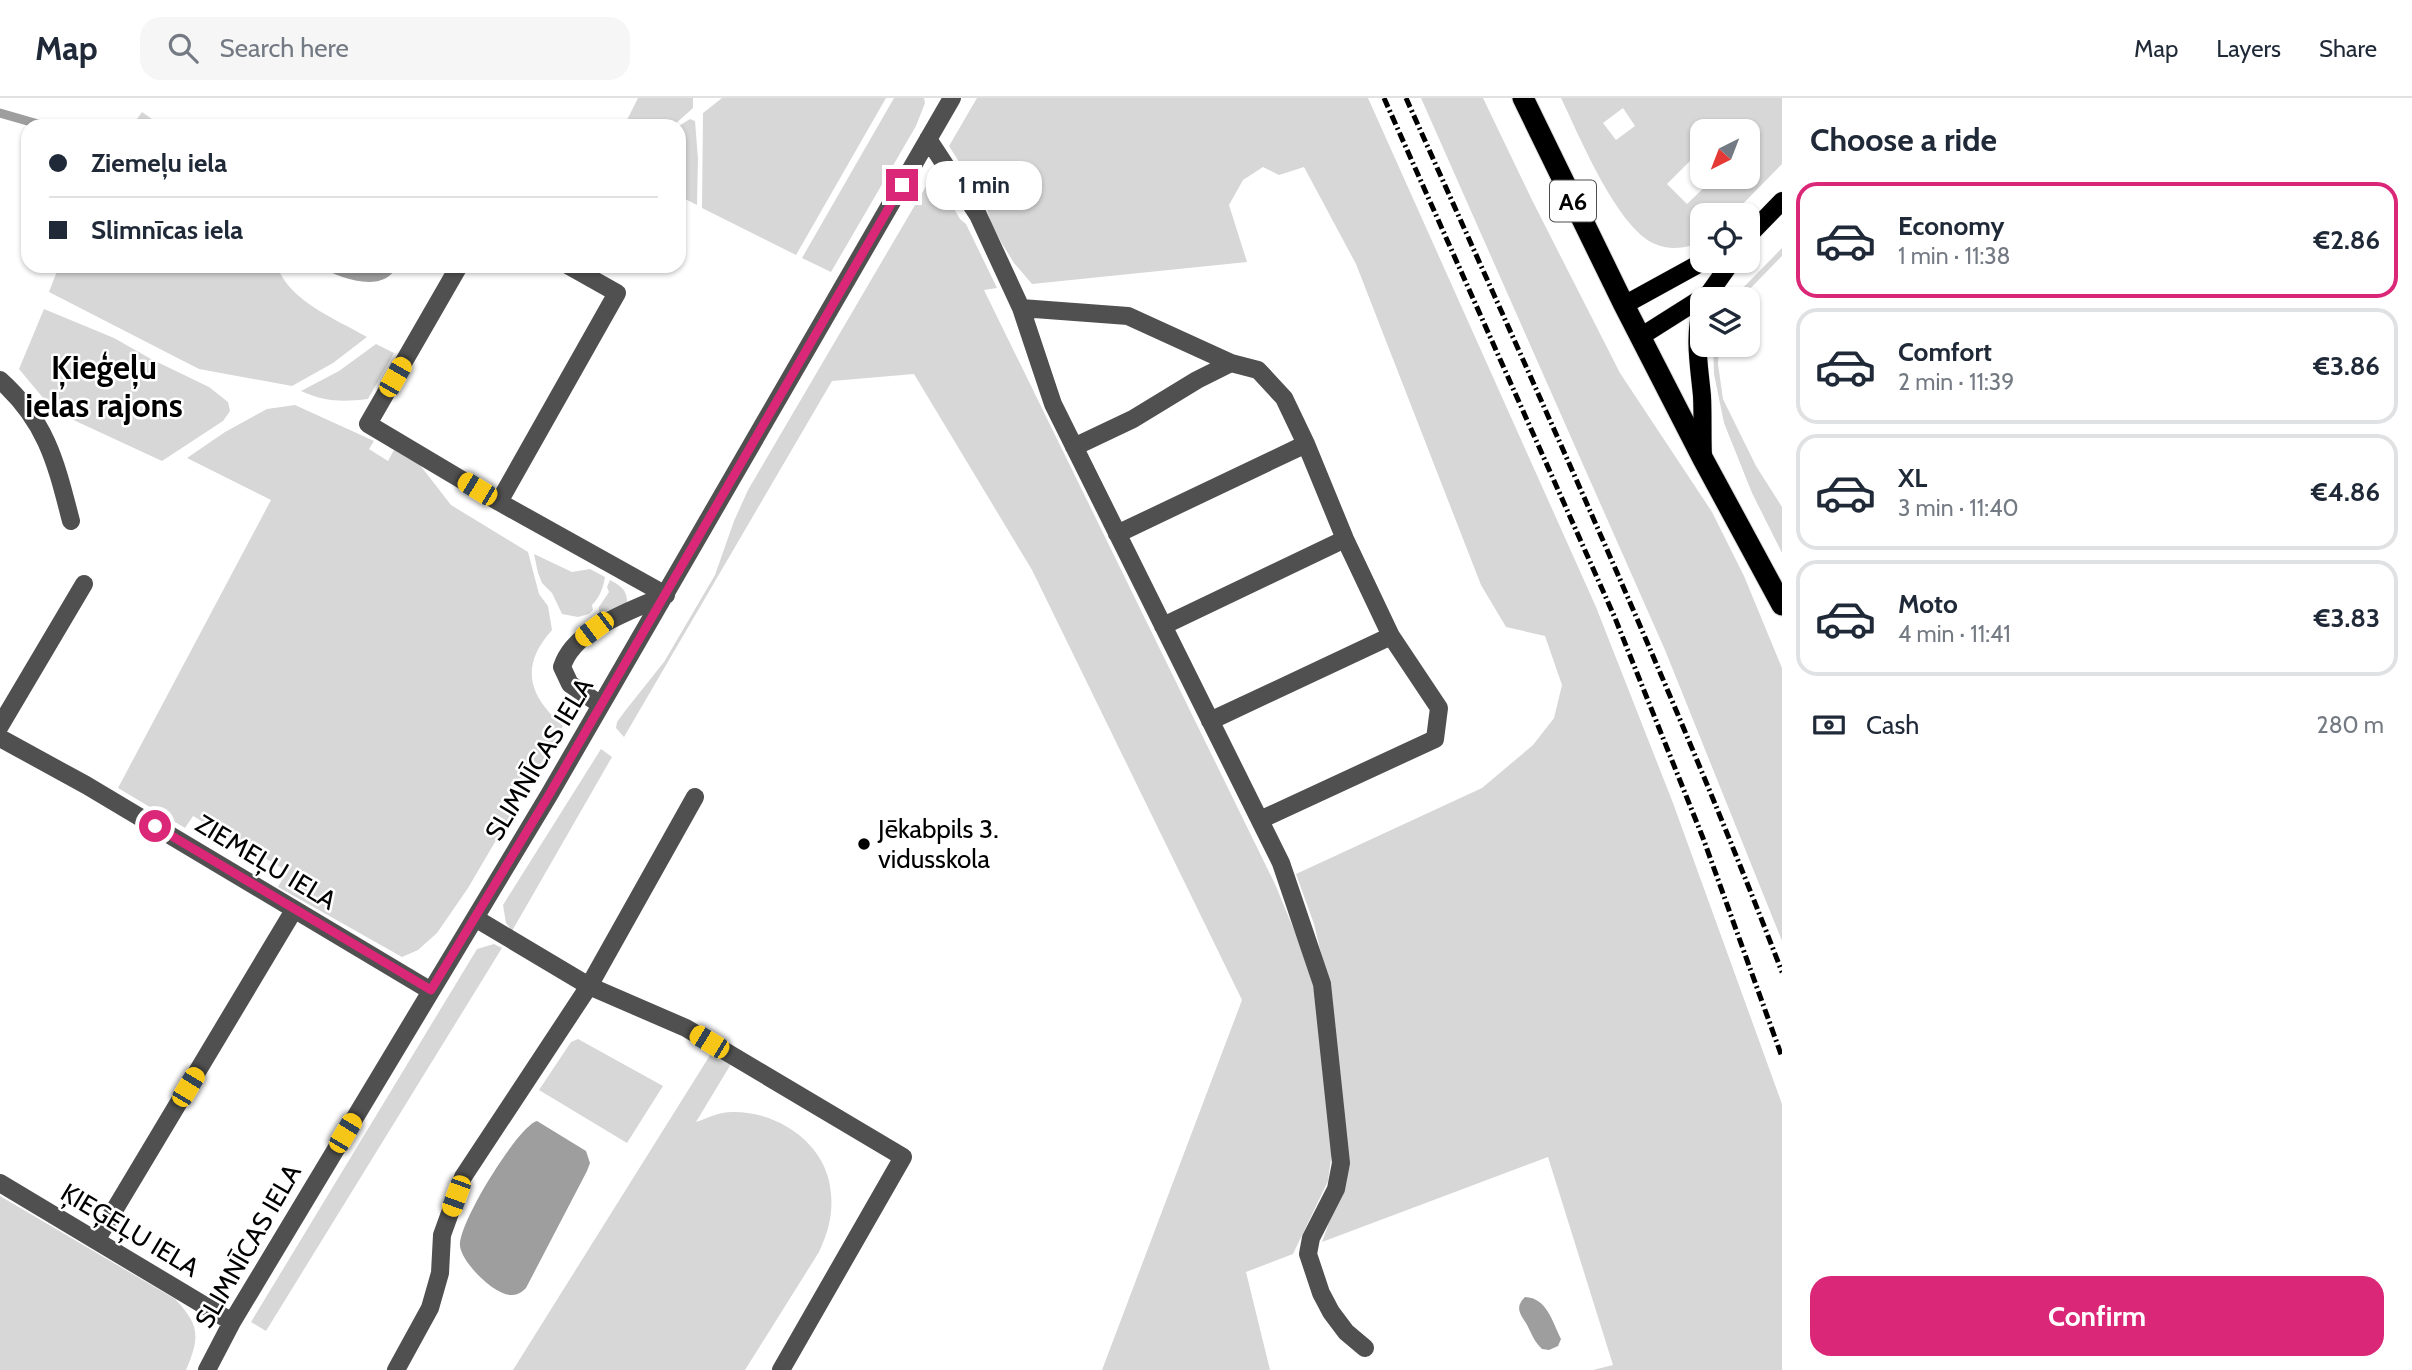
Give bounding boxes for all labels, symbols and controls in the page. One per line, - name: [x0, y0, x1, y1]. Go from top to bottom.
- search box: [140, 17, 630, 80]
- text: Map: [35, 28, 98, 68]
- icon: search: [164, 29, 202, 67]
- text: Search here: [220, 32, 349, 64]
- text: Map: [2134, 34, 2178, 63]
- text: Layers: [2216, 34, 2281, 63]
- text: Share: [2319, 34, 2377, 63]
- north arrow: [1690, 119, 1760, 189]
- map controls: [1690, 119, 1760, 357]
- text: Choose a ride: [1810, 120, 1997, 159]
- text: Ziemeļu iela: [91, 147, 227, 179]
- callout: 1 min: [926, 160, 1042, 210]
- route end: [886, 169, 918, 201]
- text: 1 min: [958, 171, 1010, 199]
- road number: A6: [1550, 180, 1596, 222]
- button: locate: [1690, 203, 1760, 273]
- icon: car: [1814, 209, 1877, 272]
- text: Economy: [1898, 210, 2004, 242]
- text: Slimnīcas iela: [91, 214, 243, 246]
- text: €2.86: [2313, 224, 2380, 256]
- text: 1 min · 11:38: [1898, 242, 2011, 270]
- button: layers: [1690, 287, 1760, 357]
- icon: car: [1814, 335, 1877, 398]
- text: Comfort: [1898, 336, 1992, 368]
- district label: Ķieģeļu ielas rajons: [25, 347, 183, 425]
- text: €3.86: [2313, 350, 2380, 382]
- car: [376, 354, 415, 400]
- text: 2 min · 11:39: [1898, 368, 2014, 396]
- icon: car: [1814, 461, 1877, 524]
- text: XL: [1898, 462, 1927, 494]
- car: [454, 469, 501, 509]
- text: €4.86: [2311, 476, 2380, 508]
- text: 3 min · 11:40: [1898, 494, 2018, 522]
- icon: car: [1814, 587, 1877, 650]
- text: Moto: [1898, 588, 1958, 620]
- text: €3.83: [2314, 602, 2380, 634]
- car: [571, 608, 618, 650]
- text: 4 min · 11:41: [1898, 620, 2011, 648]
- street label: SLIMNĪCAS IELA: [478, 672, 600, 846]
- icon: cash: [1810, 706, 1848, 744]
- text: Cash: [1866, 709, 1919, 741]
- text: 280 m: [2317, 711, 2384, 739]
- street label: ZIEMEĻU IELA: [189, 807, 342, 917]
- route start: [139, 810, 171, 842]
- place label: Jēkabpils 3. vidusskola: [877, 813, 999, 875]
- marker: Jēkabpils 3. vidusskola: [856, 836, 872, 852]
- car: [686, 1022, 733, 1062]
- car: [169, 1064, 208, 1110]
- car: [326, 1110, 365, 1156]
- street label: SLIMNĪCAS IELA: [188, 1158, 308, 1334]
- car: [439, 1173, 474, 1219]
- street label: ĶIEĢEĻU IELA: [55, 1176, 205, 1285]
- button: Confirm: [1810, 1276, 2384, 1356]

